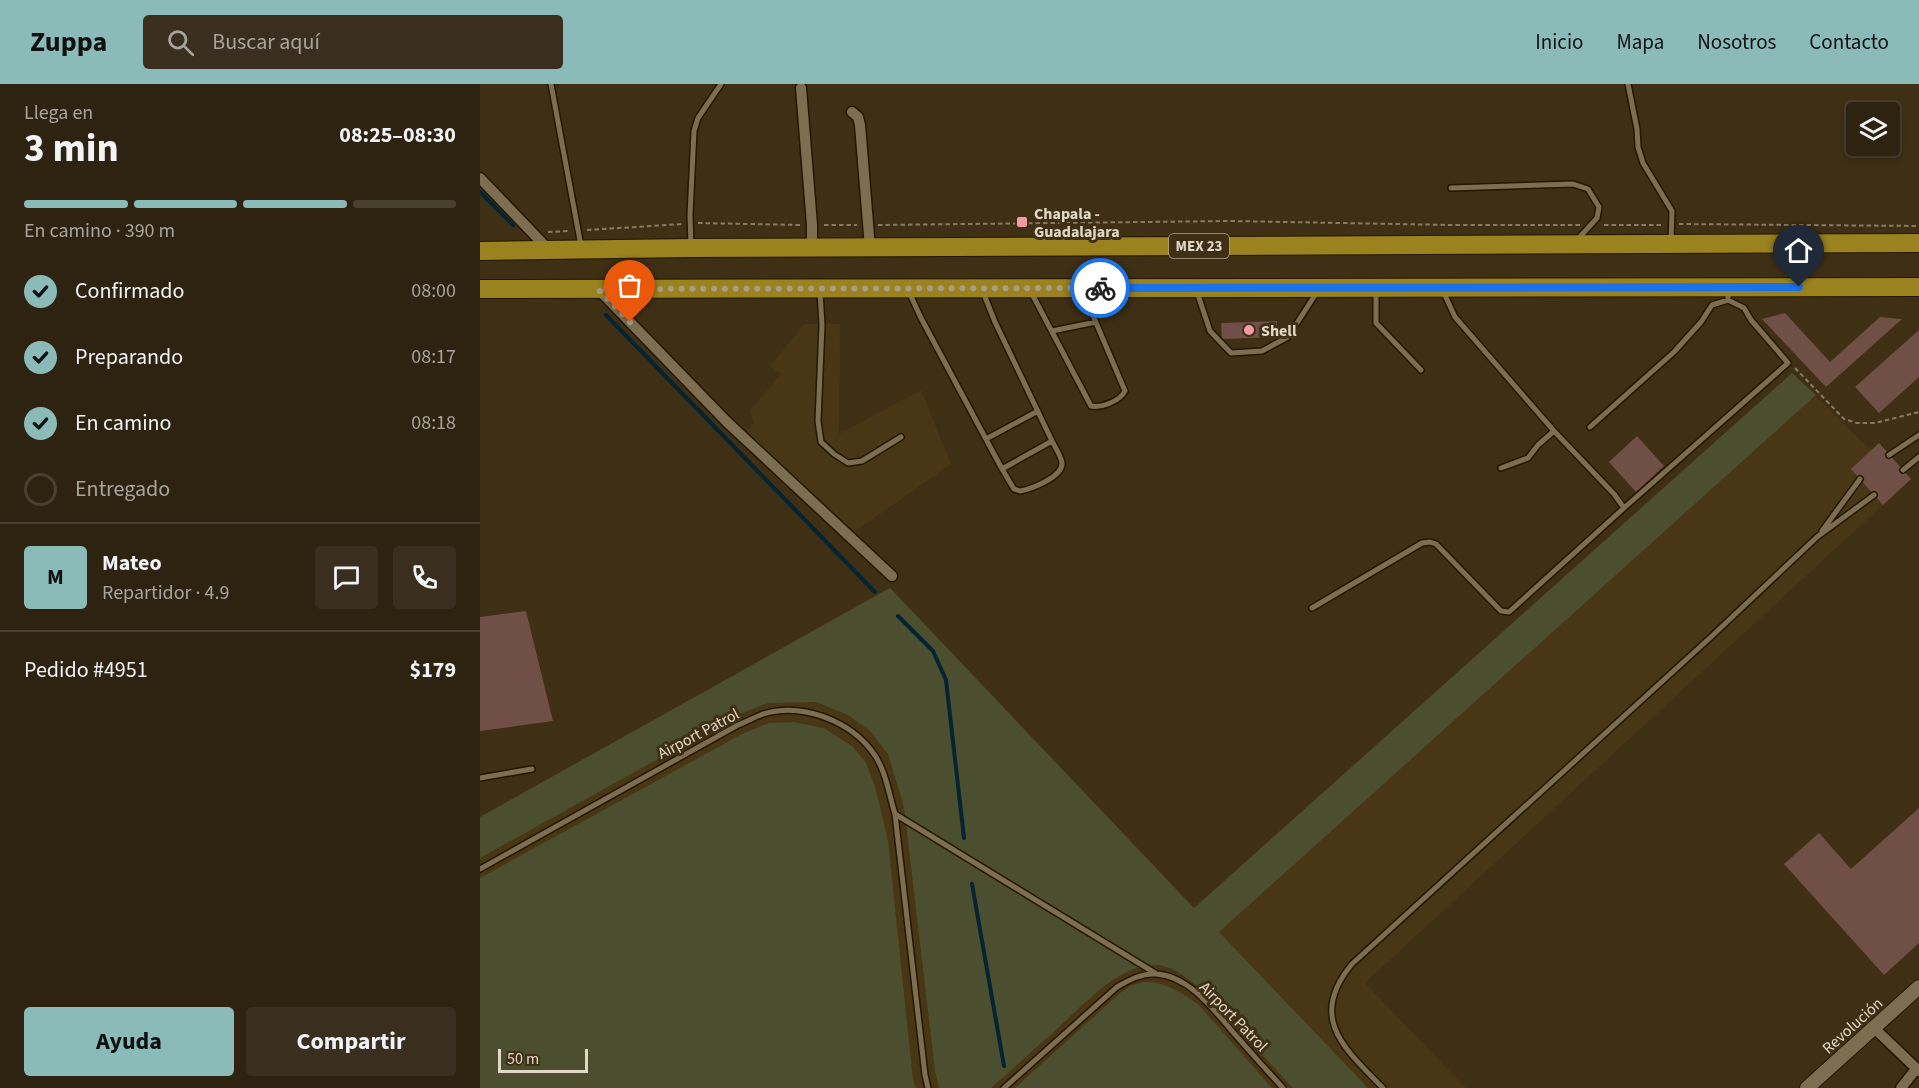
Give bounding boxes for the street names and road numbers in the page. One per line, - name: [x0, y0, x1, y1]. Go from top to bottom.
- road number: MEX 23: [1169, 234, 1229, 258]
- street label: Airport Patrol: [654, 703, 743, 765]
- street label: Airport Patrol: [1194, 977, 1272, 1057]
- street label: Revolución: [1818, 993, 1888, 1059]

